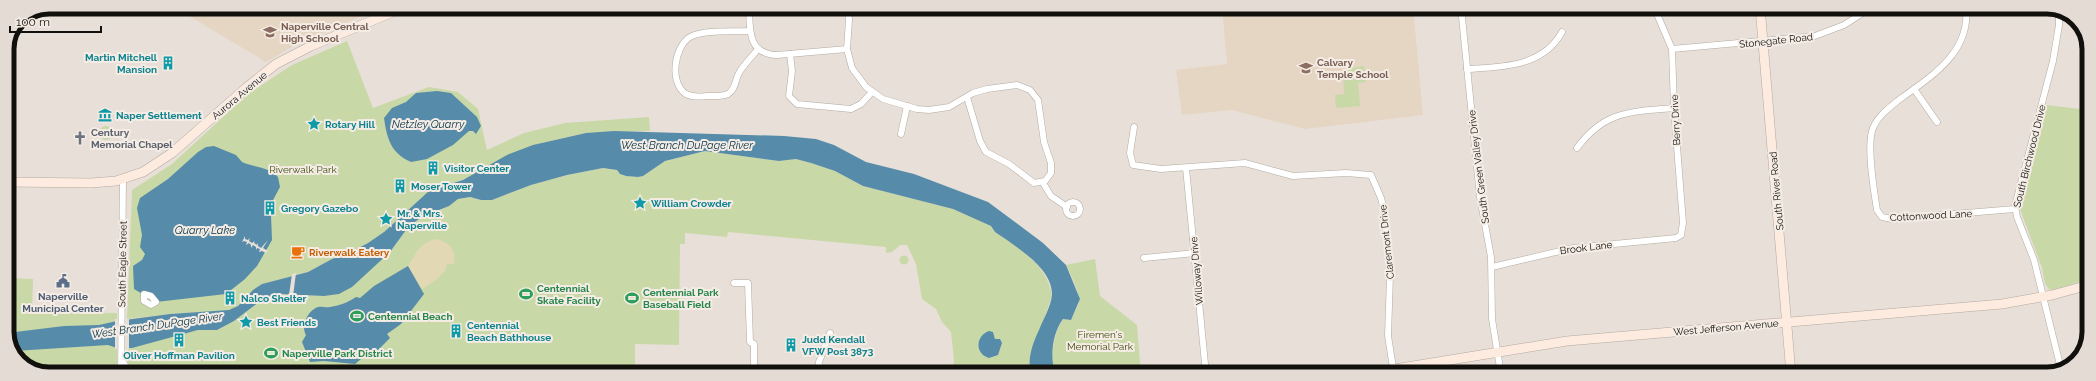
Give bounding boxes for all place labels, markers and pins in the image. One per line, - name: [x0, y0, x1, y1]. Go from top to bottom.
- place label: Naperville Central High School: [281, 21, 370, 44]
- school or university icon: Naperville Central High School: [262, 24, 278, 40]
- place label: Martin Mitchell Mansion: [85, 52, 158, 75]
- building icon: Martin Mitchell Mansion: [160, 55, 176, 71]
- place label: Calvary Temple School: [1317, 57, 1389, 80]
- school or university icon: Calvary Temple School: [1298, 60, 1314, 76]
- museum icon: Naper Settlement: [97, 107, 113, 123]
- place label: Naper Settlement: [116, 110, 202, 121]
- place icon: Rotary Hill: [306, 116, 322, 132]
- place label: Rotary Hill: [325, 119, 376, 130]
- place label: Century Memorial Chapel: [91, 127, 173, 150]
- church icon: Century Memorial Chapel: [72, 130, 88, 146]
- building icon: Visitor Center: [425, 160, 441, 176]
- place label: Visitor Center: [444, 163, 509, 174]
- building icon: Moser Tower: [392, 178, 408, 194]
- place label: Moser Tower: [411, 181, 472, 192]
- place icon: William Crowder: [632, 195, 648, 211]
- place label: William Crowder: [651, 198, 732, 209]
- building icon: Gregory Gazebo: [262, 200, 278, 216]
- place label: Gregory Gazebo: [281, 203, 358, 214]
- place label: Mr. & Mrs. Naperville: [397, 208, 447, 231]
- place icon: Mr. & Mrs. Naperville: [378, 211, 394, 227]
- cafe icon: Riverwalk Eatery: [290, 244, 306, 260]
- place label: Riverwalk Eatery: [309, 247, 390, 258]
- public building icon: Naperville Municipal Center: [55, 273, 71, 289]
- place label: Centennial Skate Facility: [537, 283, 601, 306]
- sports icon: Centennial Skate Facility: [518, 286, 534, 302]
- place label: Centennial Park Baseball Field: [643, 287, 719, 310]
- building icon: Nalco Shelter: [222, 290, 238, 306]
- sports icon: Centennial Park Baseball Field: [624, 290, 640, 306]
- place label: Naperville Municipal Center: [22, 291, 104, 314]
- place label: Nalco Shelter: [241, 293, 307, 304]
- sports icon: Centennial Beach: [349, 308, 365, 324]
- place label: Centennial Beach: [368, 311, 453, 322]
- place icon: Best Friends: [238, 314, 254, 330]
- place label: Best Friends: [257, 317, 316, 328]
- place label: Centennial Beach Bathhouse: [467, 320, 551, 343]
- building icon: Centennial Beach Bathhouse: [448, 323, 464, 339]
- building icon: Oliver Hoffman Pavilion: [171, 332, 187, 348]
- place label: Judd Kendall VFW Post 3873: [802, 334, 874, 357]
- building icon: Judd Kendall VFW Post 3873: [783, 337, 799, 353]
- sports icon: Naperville Park District: [263, 345, 279, 361]
- place label: Naperville Park District: [282, 348, 393, 359]
- place label: Oliver Hoffman Pavilion: [123, 350, 235, 361]

